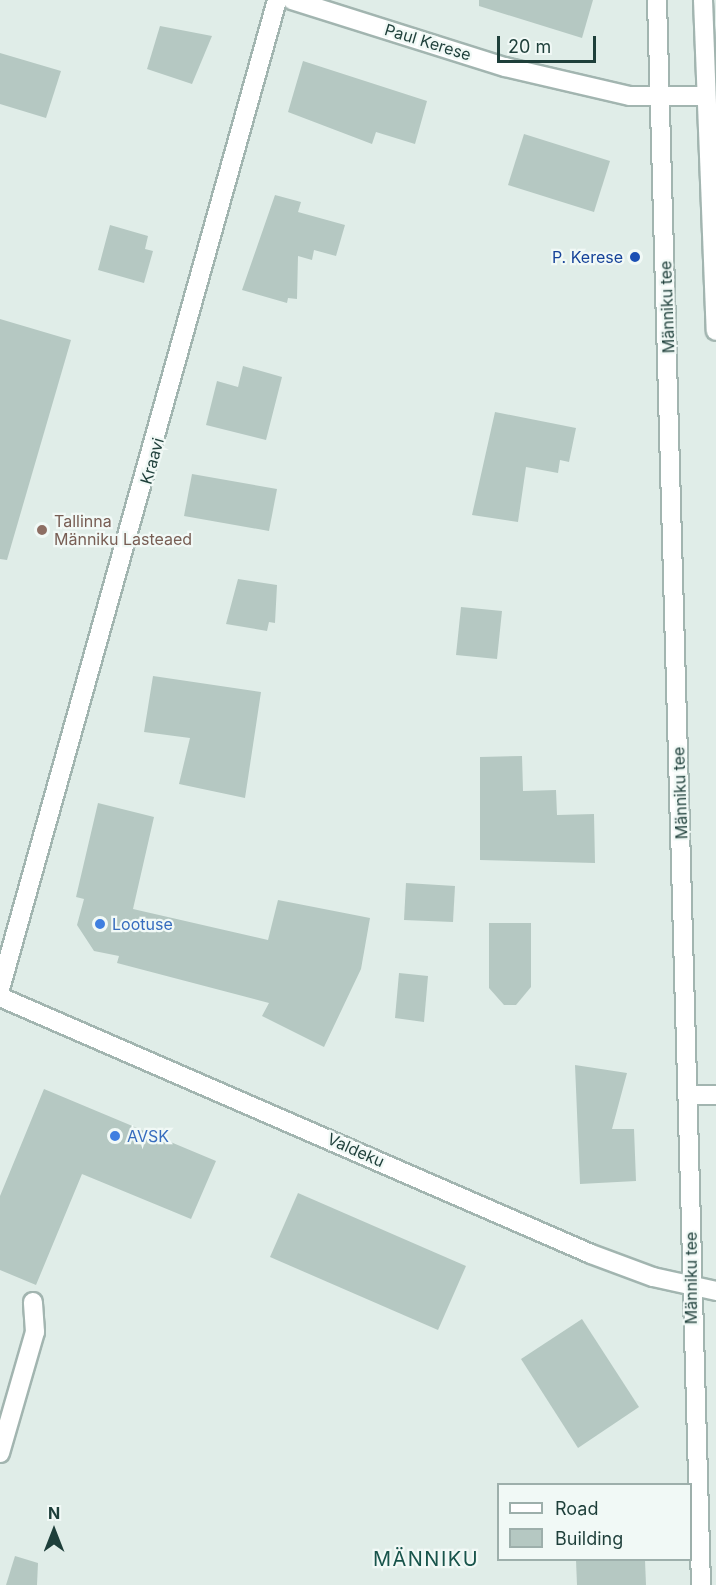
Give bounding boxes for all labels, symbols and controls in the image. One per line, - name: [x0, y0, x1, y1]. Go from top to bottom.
- street label: Paul Kerese: [382, 20, 474, 64]
- scale bar: [500, 24, 599, 62]
- text: 20 m: [508, 36, 551, 57]
- place label: P. Kerese: [552, 247, 623, 267]
- marker: P. Kerese: [628, 250, 642, 264]
- street label: Männiku tee: [656, 260, 678, 354]
- street label: Kraavi: [136, 436, 168, 486]
- place label: Tallinna Männiku Lasteaed: [54, 511, 192, 549]
- marker: Tallinna Männiku Lasteaed: [35, 523, 49, 537]
- street label: Männiku tee: [669, 746, 691, 840]
- place label: Lootuse: [112, 914, 173, 934]
- marker: Lootuse: [93, 917, 107, 931]
- place label: AVSK: [127, 1126, 169, 1146]
- marker: AVSK: [108, 1129, 122, 1143]
- street label: Valdeku: [324, 1129, 388, 1171]
- street label: Männiku tee: [681, 1232, 701, 1324]
- legend: [497, 1483, 692, 1561]
- text: Road: [555, 1498, 598, 1519]
- north arrow: [24, 1501, 84, 1561]
- text: N: [48, 1503, 60, 1523]
- text: Building: [555, 1528, 623, 1549]
- district label: MÄNNIKU: [373, 1547, 479, 1571]

